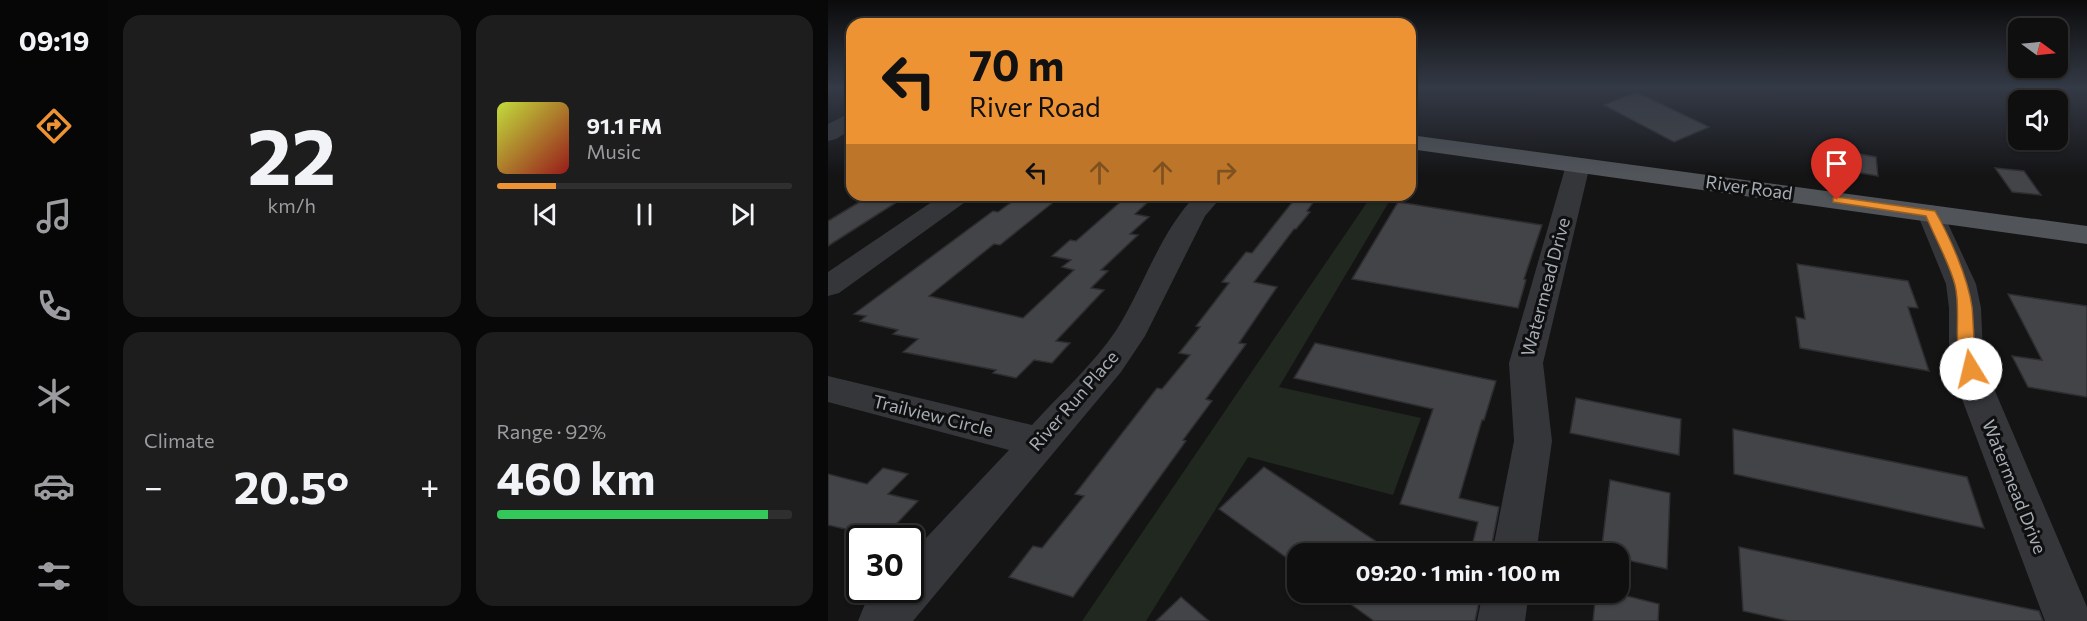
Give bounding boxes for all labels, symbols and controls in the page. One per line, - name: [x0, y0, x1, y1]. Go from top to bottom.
- north arrow: [2008, 18, 2068, 78]
- map controls: [2008, 18, 2068, 150]
- text: 09:19: [19, 24, 89, 57]
- text: 70 m: [969, 38, 1064, 90]
- icon: left: [870, 42, 948, 120]
- text: River Road: [969, 90, 1101, 123]
- button: sound: [2008, 90, 2068, 150]
- icon: directions: [33, 105, 75, 147]
- text: 22: [247, 106, 336, 201]
- text: 91.1 FM: [587, 112, 662, 139]
- pin: [1811, 138, 1862, 200]
- text: Music: [587, 139, 641, 163]
- icon: arrive: [1820, 147, 1853, 180]
- icon: left: [1020, 156, 1053, 189]
- icon: ahead: [1083, 156, 1116, 189]
- icon: ahead: [1146, 156, 1179, 189]
- icon: right: [1209, 156, 1242, 189]
- street label: River Road: [1704, 170, 1794, 204]
- text: km/h: [267, 193, 316, 217]
- icon: music: [33, 195, 75, 237]
- icon: previous: [529, 198, 562, 231]
- icon: pause: [628, 198, 661, 231]
- icon: next: [726, 198, 759, 231]
- street label: Watermead Drive: [1516, 215, 1574, 359]
- icon: phone: [33, 285, 75, 327]
- position arrow: [1939, 337, 2003, 401]
- street label: River Run Place: [1024, 346, 1123, 455]
- icon: climate: [33, 375, 75, 417]
- street label: Trailview Circle: [871, 389, 996, 441]
- street label: Watermead Drive: [1978, 416, 2052, 557]
- text: Range · 92%: [497, 419, 606, 443]
- text: Climate: [144, 428, 214, 452]
- text: 460 km: [497, 449, 655, 504]
- text: 20.5°: [234, 458, 349, 513]
- icon: car: [33, 465, 75, 507]
- text: −: [144, 465, 163, 506]
- text: +: [420, 465, 439, 506]
- speed limit sign: 30: [846, 525, 924, 603]
- icon: filters: [33, 555, 75, 597]
- text: 09:20 · 1 min · 100 m: [1356, 559, 1560, 586]

